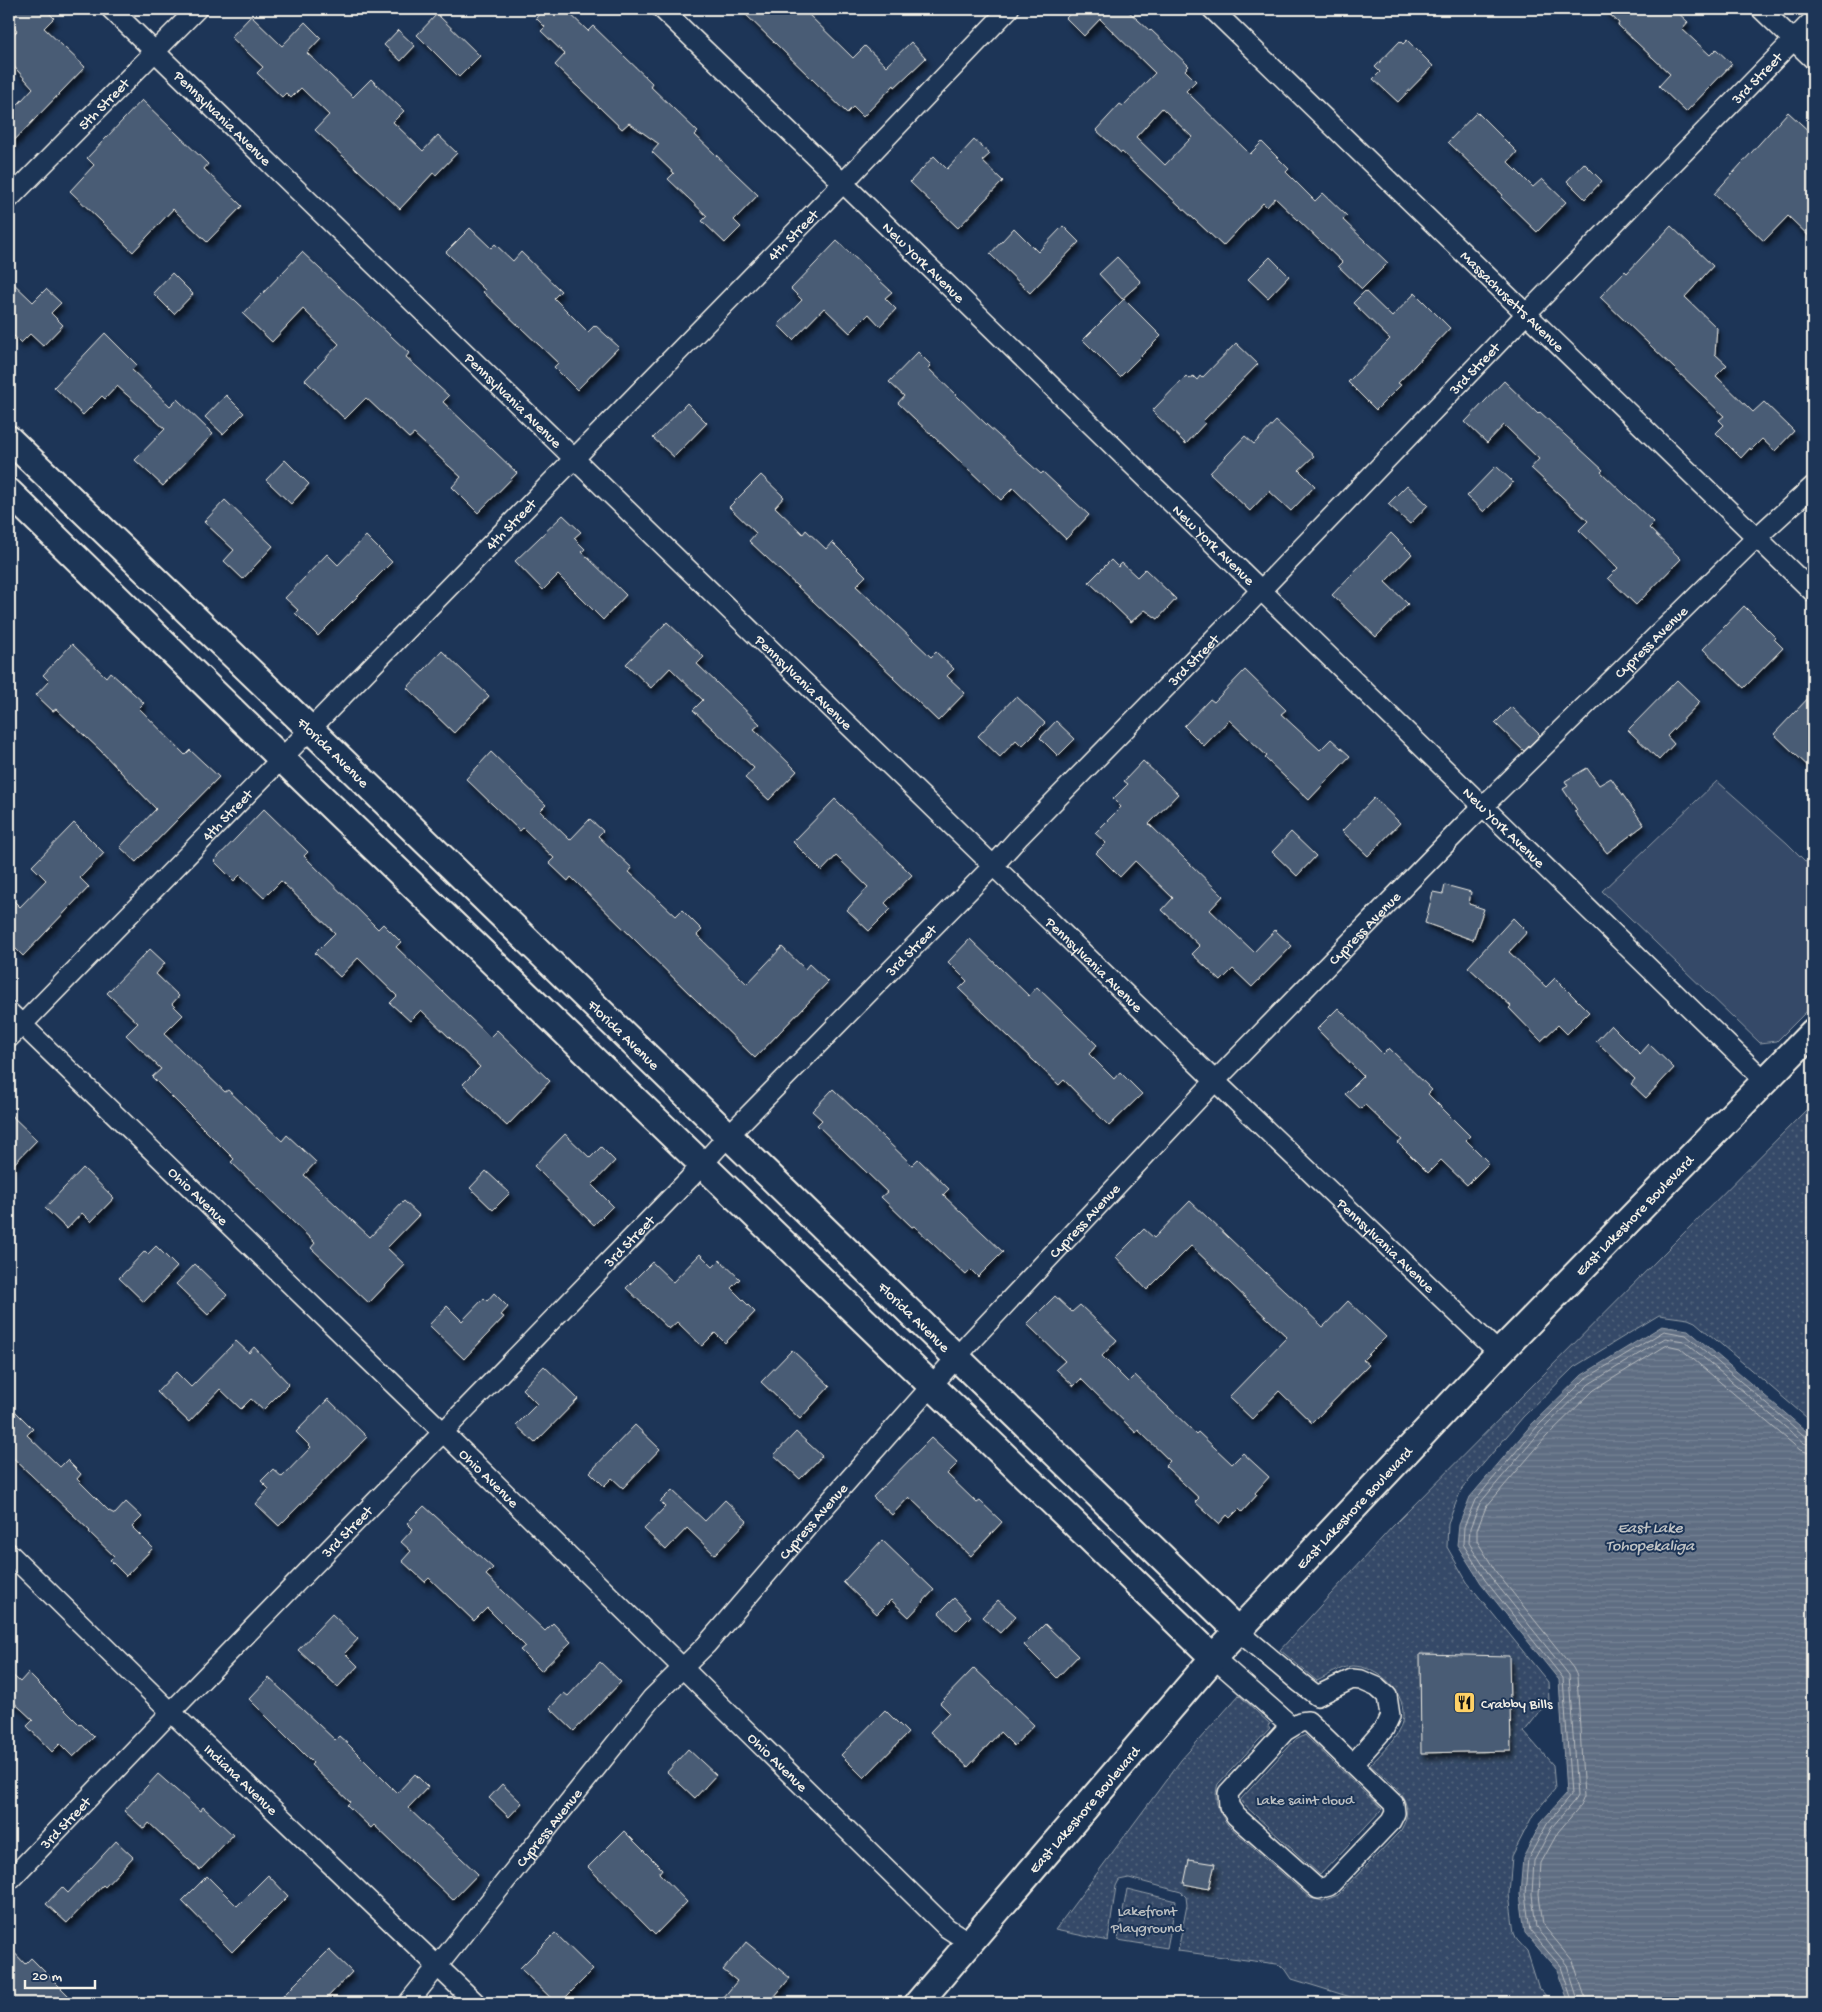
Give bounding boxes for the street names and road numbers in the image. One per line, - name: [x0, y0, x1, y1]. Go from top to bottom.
- street label: 3rd Street: [1728, 48, 1789, 110]
- street label: Pennsylvania Avenue: [168, 67, 274, 171]
- street label: 5th Street: [75, 74, 135, 135]
- street label: 4th Street: [765, 205, 824, 266]
- street label: New York Avenue: [877, 219, 968, 308]
- street label: Massachusetts Avenue: [1456, 248, 1567, 357]
- street label: 3rd Street: [1446, 338, 1506, 400]
- street label: Pennsylvania Avenue: [459, 349, 565, 453]
- street label: 4th Street: [483, 495, 542, 555]
- street label: New York Avenue: [1168, 502, 1258, 590]
- street label: Cypress Avenue: [1612, 603, 1693, 683]
- street label: 3rd Street: [1164, 630, 1225, 692]
- street label: Pennsylvania Avenue: [749, 631, 855, 735]
- street label: Florida Avenue: [292, 714, 372, 793]
- street label: New York Avenue: [1458, 784, 1548, 873]
- street label: 4th Street: [199, 785, 259, 846]
- street label: Cypress Avenue: [1326, 888, 1406, 970]
- street label: Pennsylvania Avenue: [1040, 913, 1146, 1017]
- street label: 3rd Street: [882, 920, 943, 982]
- street label: Florida Avenue: [582, 996, 663, 1075]
- street label: East Lakeshore Boulevard: [1572, 1151, 1699, 1281]
- street label: Ohio Avenue: [163, 1164, 231, 1230]
- street label: Cypress Avenue: [1046, 1180, 1125, 1263]
- street label: Pennsylvania Avenue: [1331, 1195, 1438, 1298]
- street label: 3rd Street: [600, 1211, 661, 1273]
- street label: Florida Avenue: [873, 1278, 953, 1357]
- street label: East Lakeshore Boulevard: [1293, 1443, 1418, 1574]
- street label: Ohio Avenue: [454, 1446, 522, 1513]
- street label: Cypress Avenue: [776, 1480, 853, 1564]
- street label: 3rd Street: [318, 1502, 379, 1563]
- street label: Ohio Avenue: [743, 1730, 811, 1797]
- street label: Indiana Avenue: [199, 1741, 281, 1820]
- street label: East Lakeshore Boulevard: [1026, 1742, 1146, 1878]
- street label: Cypress Avenue: [513, 1785, 587, 1872]
- street label: 3rd Street: [37, 1793, 97, 1855]

